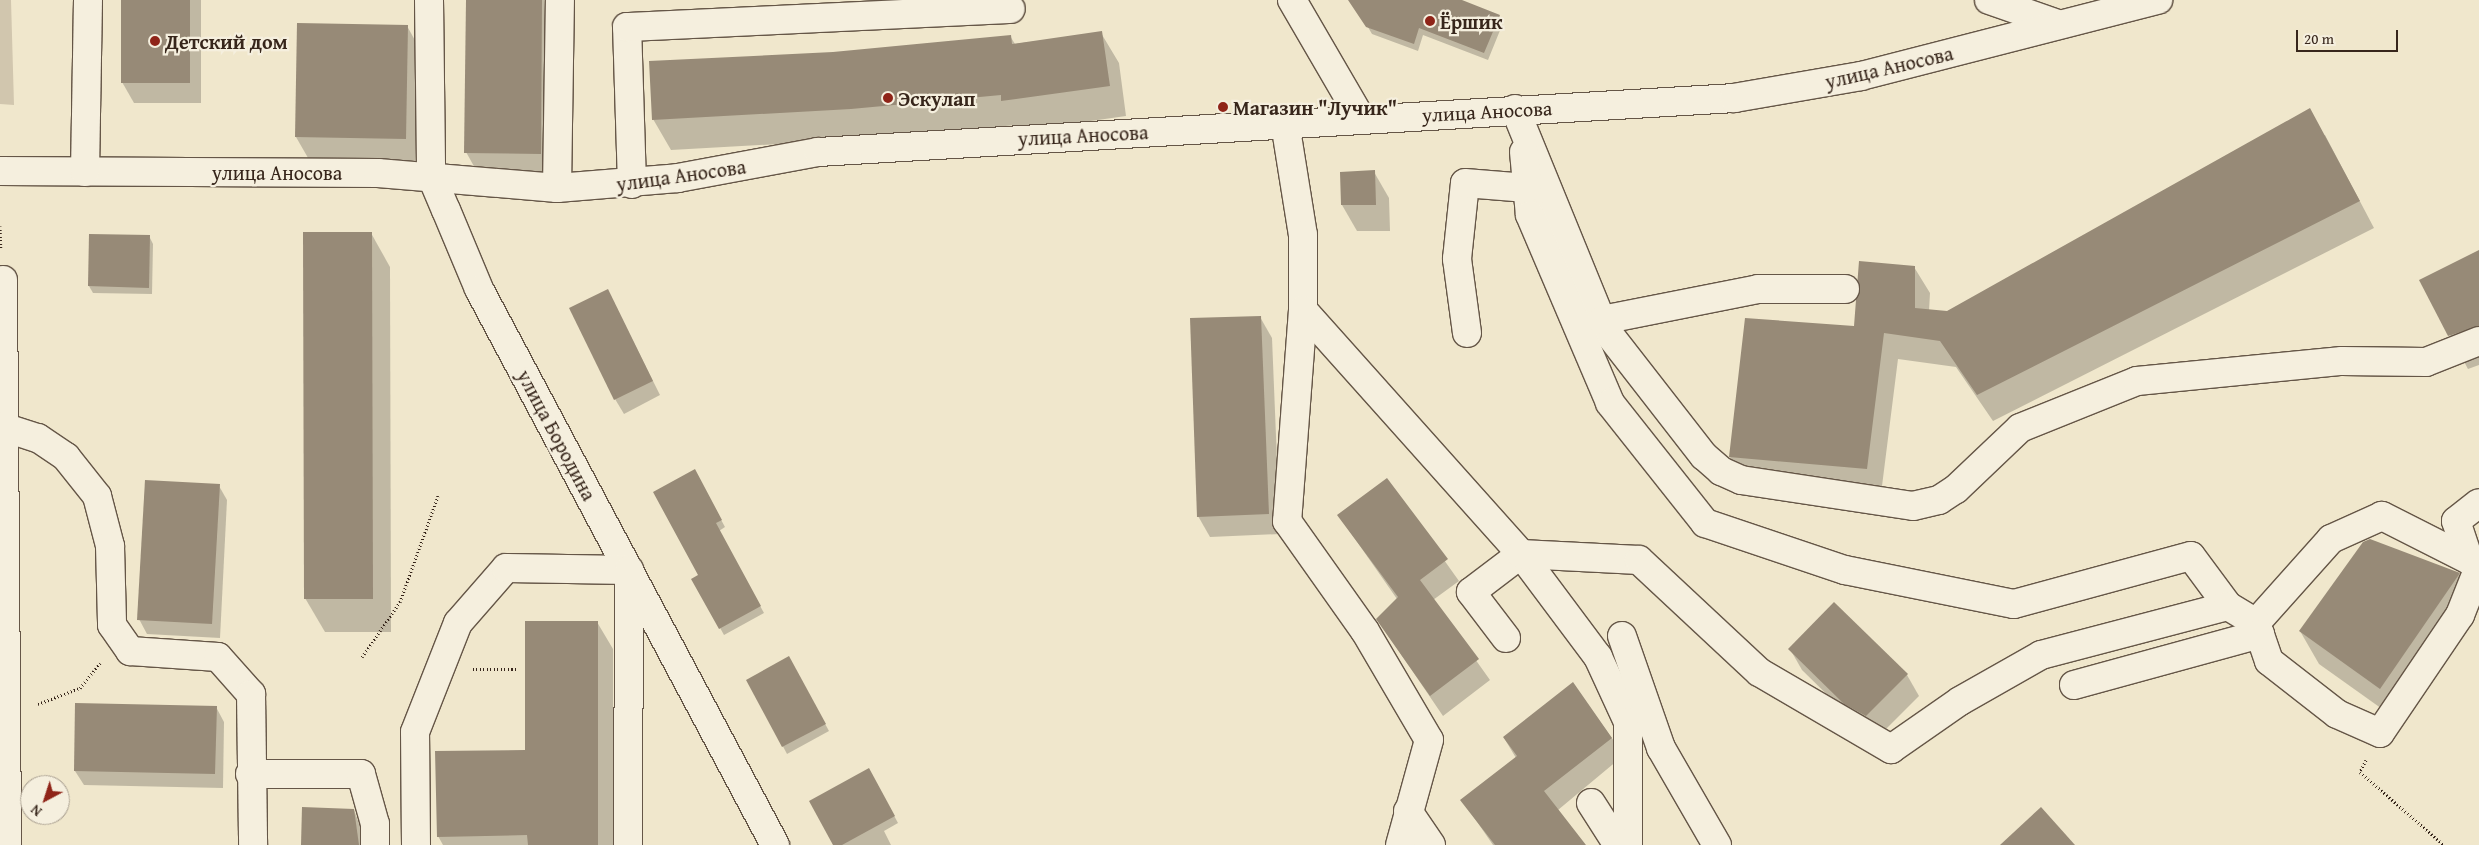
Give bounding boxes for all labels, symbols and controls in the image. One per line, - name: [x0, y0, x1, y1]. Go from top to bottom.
- place label: Ёршик: [1440, 9, 1502, 33]
- marker: Ёршик: [1424, 15, 1436, 27]
- scale bar: [2299, 20, 2402, 52]
- text: 20 m: [2304, 28, 2334, 49]
- place label: Детский дом: [165, 29, 288, 53]
- marker: Детский дом: [149, 35, 161, 47]
- street label: улица Аносова: [1823, 41, 1955, 93]
- place label: Эскулап: [898, 86, 975, 110]
- marker: Эскулап: [882, 92, 894, 104]
- place label: Магазин "Лучик": [1233, 95, 1397, 119]
- street label: улица Аносова: [1421, 96, 1553, 126]
- marker: Магазин "Лучик": [1217, 101, 1229, 113]
- street label: улица Аносова: [1017, 120, 1149, 150]
- street label: улица Аносова: [615, 154, 747, 196]
- street label: улица Аносова: [212, 160, 342, 184]
- street label: улица Бородина: [512, 365, 602, 505]
- north arrow: [20, 775, 70, 825]
- text: N: [26, 800, 46, 821]

